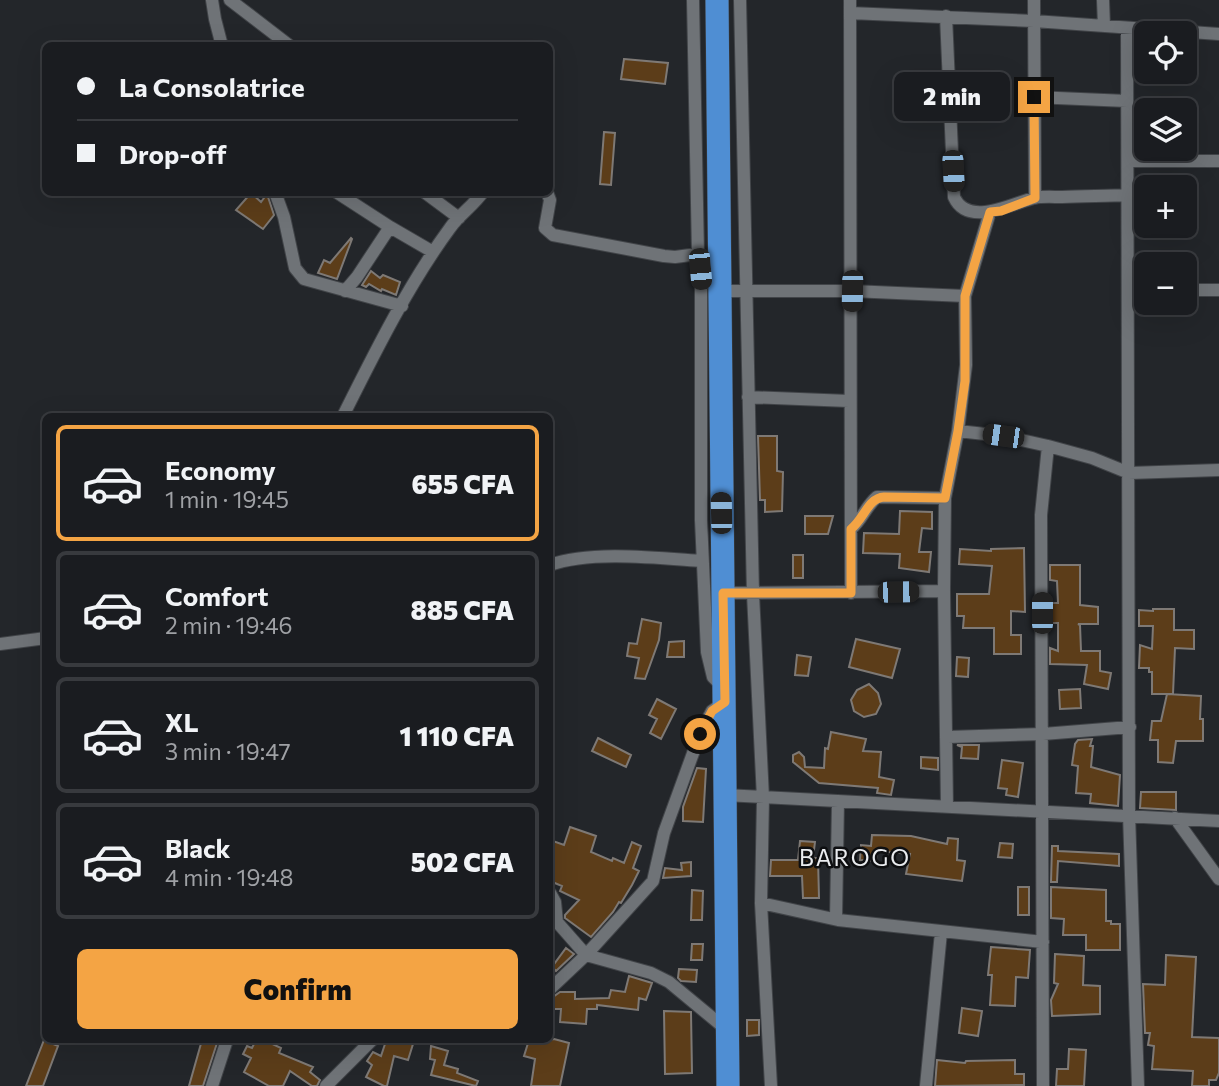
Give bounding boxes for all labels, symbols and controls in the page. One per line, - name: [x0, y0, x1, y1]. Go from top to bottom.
- map controls: [1134, 21, 1197, 315]
- button: locate: [1134, 21, 1197, 84]
- text: La Consolatrice: [119, 71, 305, 102]
- callout: 2 min: [894, 72, 1010, 122]
- route end: [1018, 81, 1050, 113]
- text: 2 min: [923, 82, 981, 110]
- button: layers: [1134, 98, 1197, 161]
- text: Drop-off: [119, 138, 226, 169]
- car: [942, 149, 965, 193]
- button: +: [1134, 175, 1197, 238]
- car: [688, 247, 713, 291]
- button: −: [1134, 252, 1197, 315]
- car: [842, 270, 863, 312]
- car: [981, 423, 1026, 449]
- icon: car: [81, 452, 144, 515]
- text: Economy: [165, 454, 276, 485]
- text: 655 CFA: [411, 468, 514, 499]
- text: 1 min · 19:45: [165, 485, 289, 513]
- car: [711, 492, 732, 534]
- icon: car: [81, 578, 144, 641]
- text: Comfort: [165, 580, 268, 611]
- car: [877, 581, 920, 603]
- car: [1032, 592, 1053, 634]
- text: 885 CFA: [410, 594, 514, 625]
- text: 2 min · 19:46: [165, 611, 293, 639]
- icon: car: [81, 704, 144, 767]
- text: XL: [165, 706, 199, 737]
- route start: [684, 718, 716, 750]
- text: 1 110 CFA: [399, 720, 514, 751]
- text: 3 min · 19:47: [165, 737, 291, 765]
- icon: car: [81, 830, 144, 893]
- text: Black: [165, 832, 231, 863]
- district label: BAROGO: [799, 843, 911, 871]
- text: 502 CFA: [411, 846, 514, 877]
- text: 4 min · 19:48: [165, 863, 294, 891]
- button: Confirm: [77, 949, 518, 1029]

